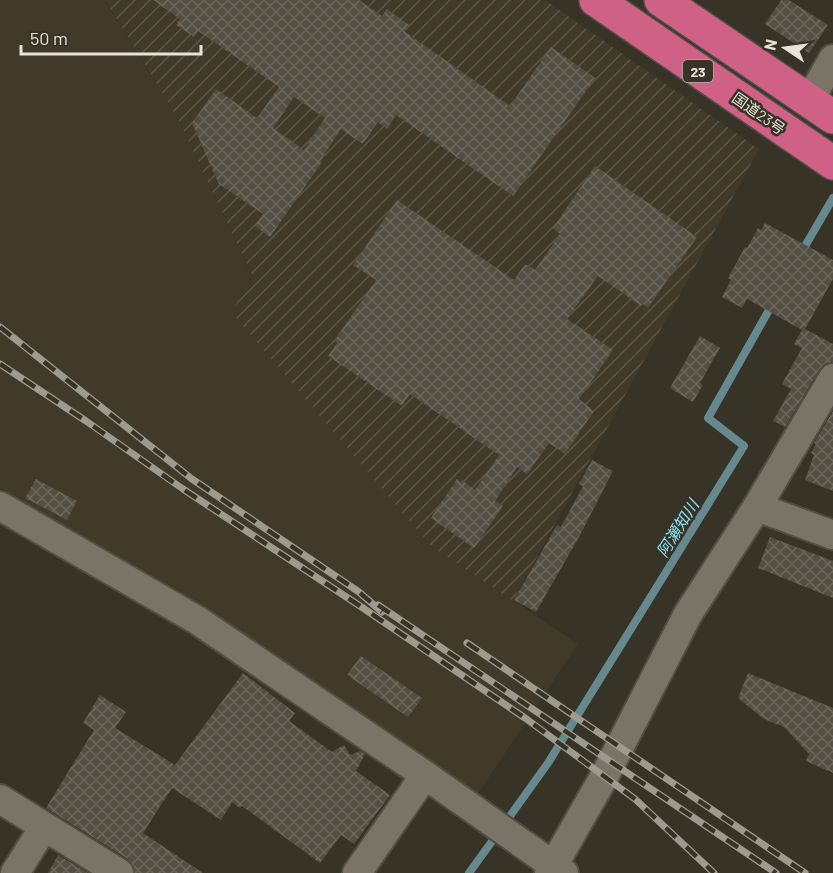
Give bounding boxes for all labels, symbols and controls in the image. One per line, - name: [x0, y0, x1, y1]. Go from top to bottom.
- scale bar: [21, 18, 201, 56]
- north arrow: [755, 18, 815, 78]
- text: 50 m: [30, 27, 68, 49]
- text: N: [759, 37, 780, 52]
- road number: 23: [683, 60, 713, 82]
- street label: 国道23号: [729, 88, 789, 138]
- water label: 阿瀬知川: [652, 494, 703, 560]

